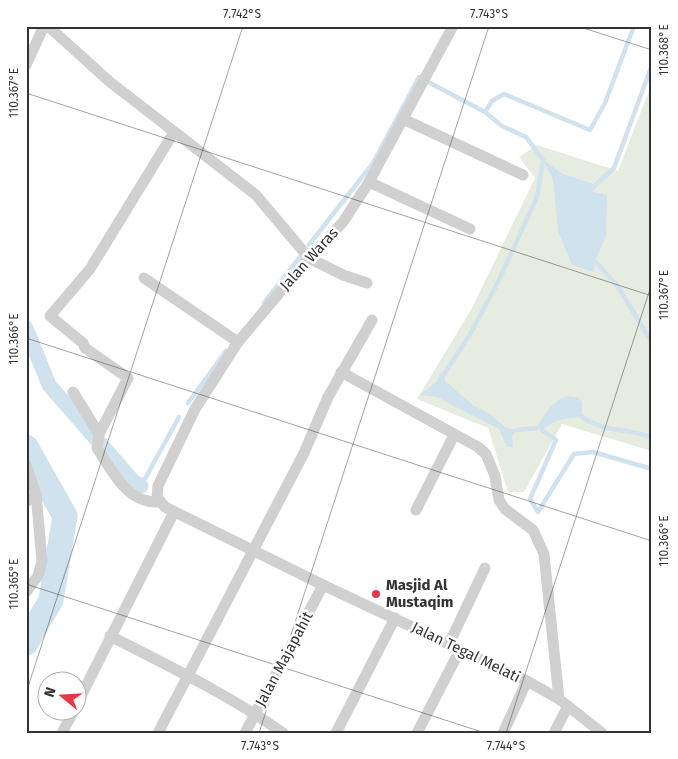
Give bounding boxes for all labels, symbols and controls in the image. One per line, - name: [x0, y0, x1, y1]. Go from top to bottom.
- text: 7.742°S: [223, 7, 261, 21]
- text: 7.743°S: [470, 7, 508, 21]
- text: 110.368°E: [657, 24, 671, 76]
- text: 110.367°E: [7, 68, 21, 118]
- street label: Jalan Waras: [276, 224, 342, 294]
- text: 110.367°E: [657, 270, 671, 320]
- text: 110.366°E: [7, 313, 21, 365]
- text: 110.366°E: [657, 515, 671, 567]
- text: 110.365°E: [7, 559, 21, 609]
- place label: Masjid Al Mustaqim: [386, 576, 453, 611]
- marker: Masjid Al Mustaqim: [370, 588, 382, 600]
- street label: Jalan Majapahit: [251, 608, 317, 710]
- street label: Jalan Tegal Melati: [409, 618, 523, 686]
- north arrow: [38, 672, 88, 722]
- text: N: [41, 685, 60, 699]
- text: 7.743°S: [241, 739, 279, 753]
- text: 7.744°S: [487, 739, 526, 753]

